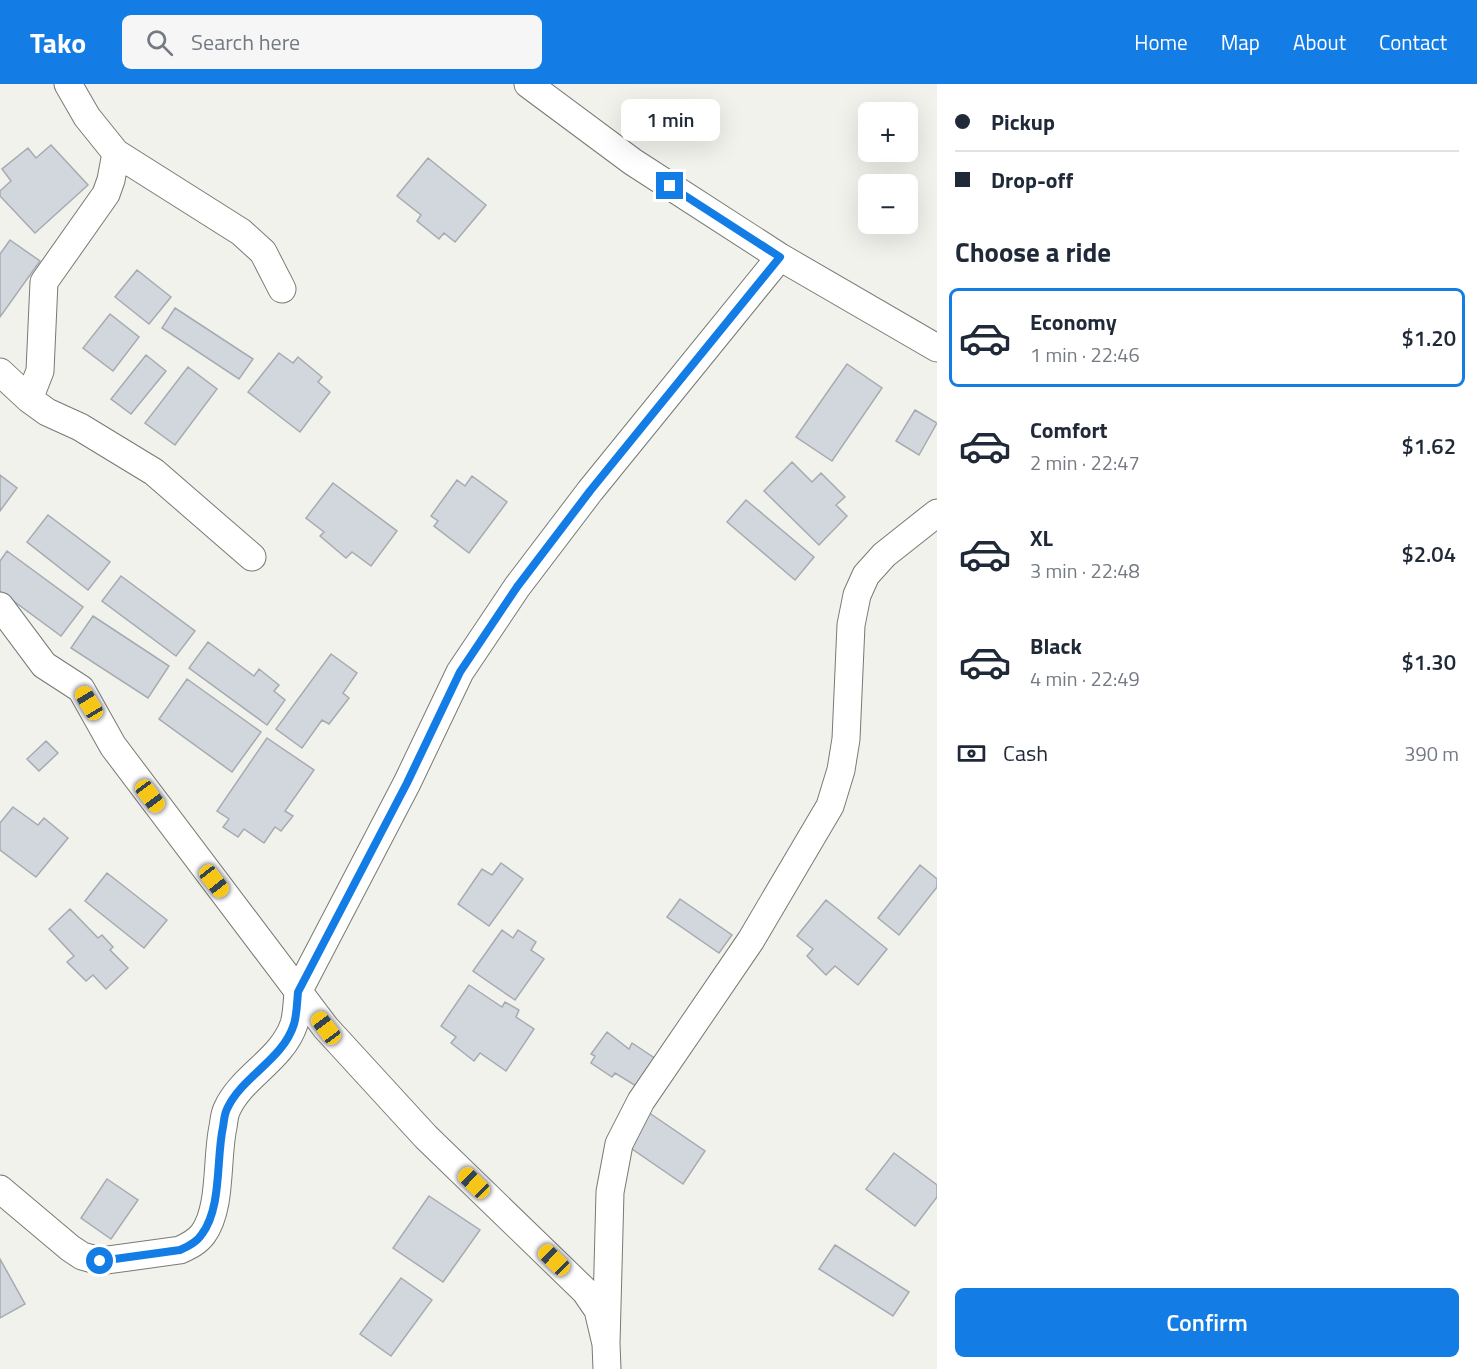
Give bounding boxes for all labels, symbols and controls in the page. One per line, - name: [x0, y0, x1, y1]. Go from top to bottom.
- search box: [122, 15, 542, 69]
- text: Tako: [30, 21, 86, 64]
- text: Search here: [191, 25, 300, 59]
- icon: search: [143, 26, 176, 59]
- text: Home: [1134, 26, 1188, 58]
- text: Map: [1221, 26, 1260, 58]
- text: About: [1293, 26, 1346, 58]
- text: Contact: [1379, 26, 1447, 58]
- callout: 1 min: [620, 99, 720, 141]
- map controls: [858, 102, 918, 234]
- button: +: [858, 102, 918, 162]
- text: 1 min: [646, 104, 695, 135]
- text: Pickup: [991, 105, 1055, 139]
- text: Drop-off: [991, 163, 1073, 197]
- route end: [656, 172, 683, 199]
- button: −: [858, 174, 918, 234]
- text: Choose a ride: [955, 231, 1111, 272]
- text: Economy: [1030, 305, 1117, 339]
- icon: car: [958, 311, 1012, 365]
- text: $1.20: [1401, 321, 1456, 355]
- text: 1 min · 22:46: [1030, 339, 1140, 370]
- text: Comfort: [1030, 413, 1108, 447]
- icon: car: [958, 419, 1012, 473]
- text: $1.62: [1401, 429, 1456, 463]
- text: 2 min · 22:47: [1030, 447, 1140, 478]
- text: XL: [1030, 521, 1053, 555]
- icon: car: [958, 527, 1012, 581]
- text: $2.04: [1401, 537, 1456, 571]
- text: 3 min · 22:48: [1030, 555, 1140, 586]
- text: Black: [1030, 629, 1082, 663]
- icon: car: [958, 635, 1012, 689]
- text: $1.30: [1401, 645, 1456, 679]
- text: 4 min · 22:49: [1030, 663, 1140, 694]
- car: [72, 683, 106, 723]
- text: Cash: [1003, 736, 1048, 770]
- icon: cash: [955, 737, 988, 770]
- text: 390 m: [1404, 738, 1459, 769]
- car: [132, 776, 168, 816]
- car: [196, 861, 232, 901]
- car: [308, 1008, 344, 1048]
- car: [455, 1164, 493, 1202]
- car: [535, 1241, 573, 1279]
- route start: [86, 1247, 113, 1274]
- button: Confirm: [955, 1288, 1459, 1357]

